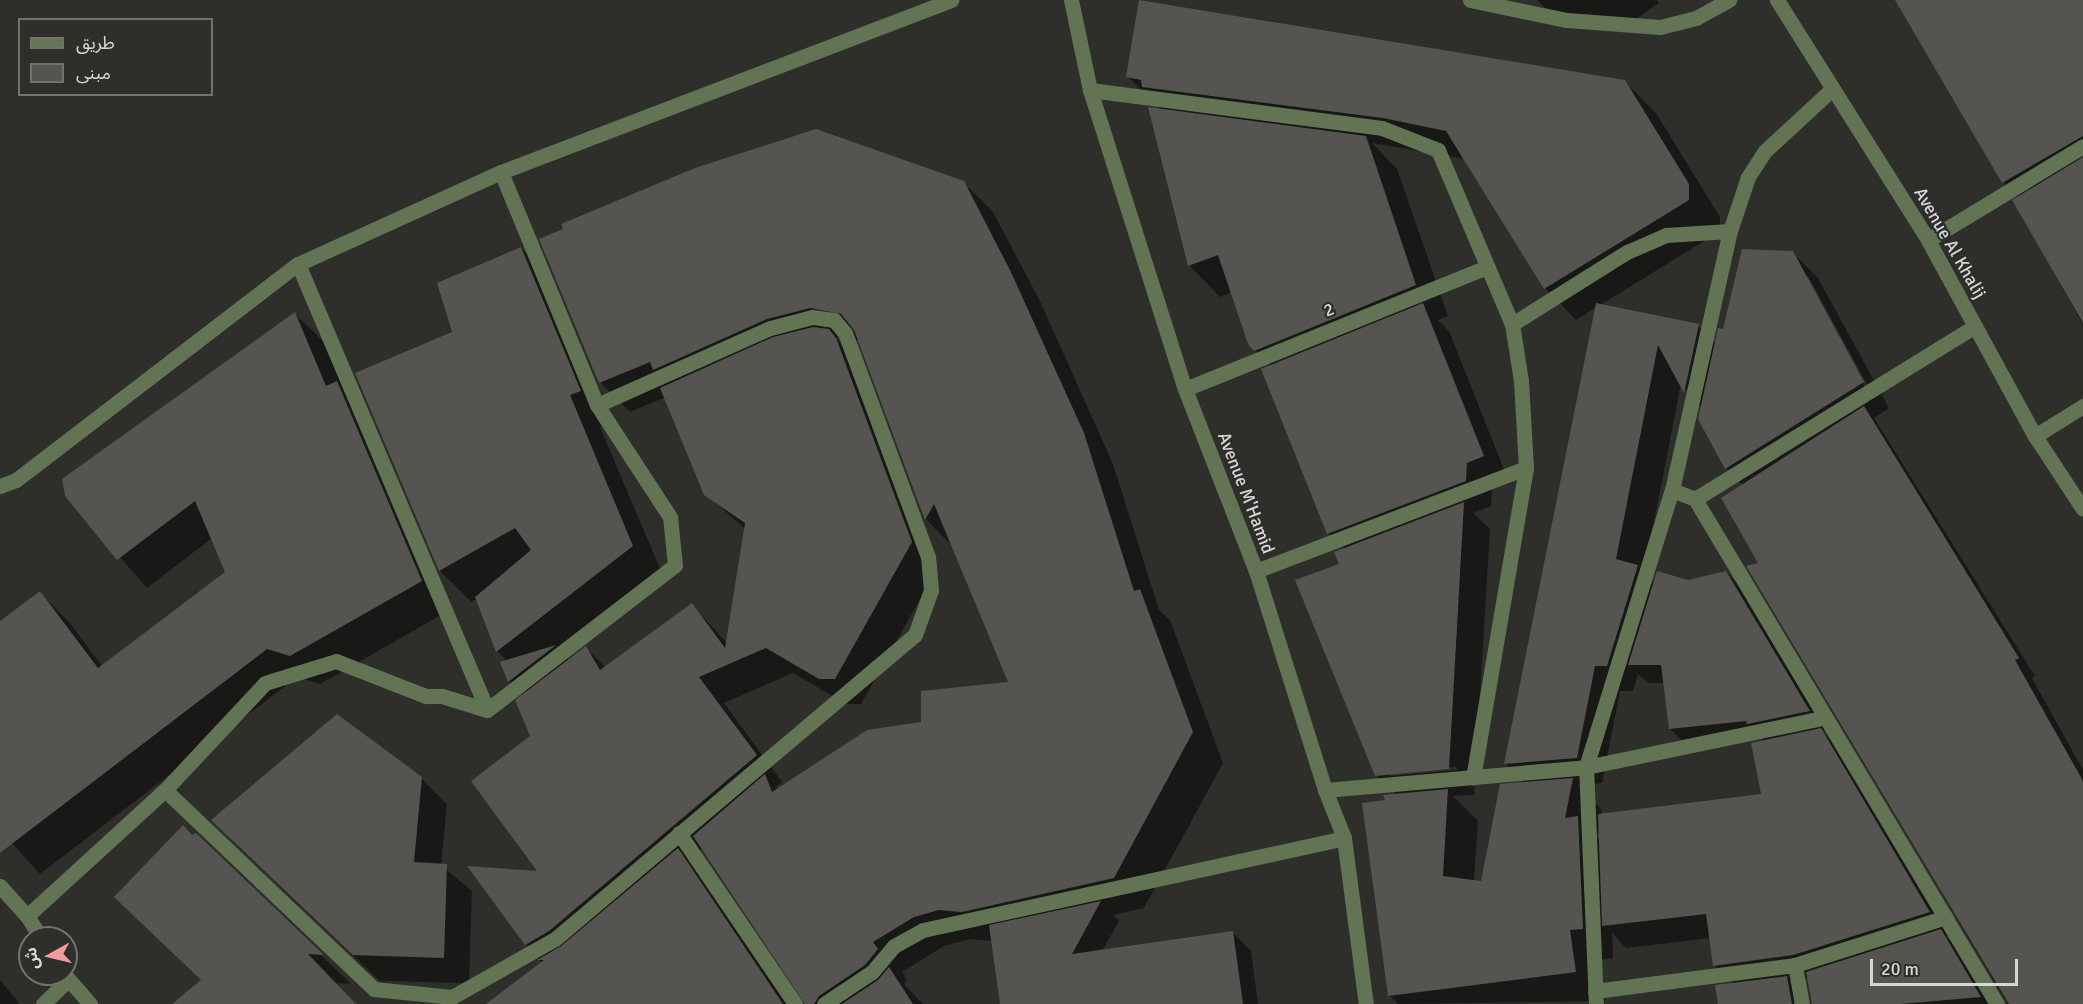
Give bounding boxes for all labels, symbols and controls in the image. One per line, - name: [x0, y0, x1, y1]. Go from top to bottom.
- legend: [18, 18, 213, 96]
- text: طريق: [76, 32, 115, 54]
- text: مبنى: [76, 62, 111, 84]
- street label: Avenue Al Khalij: [1909, 183, 1991, 303]
- street label: 2: [1320, 298, 1338, 322]
- street label: Avenue M'Hamid: [1213, 429, 1279, 557]
- north arrow: [18, 926, 78, 986]
- text: ش: [21, 946, 44, 970]
- scale bar: [1873, 947, 2022, 985]
- text: 20 m: [1881, 958, 1919, 980]

